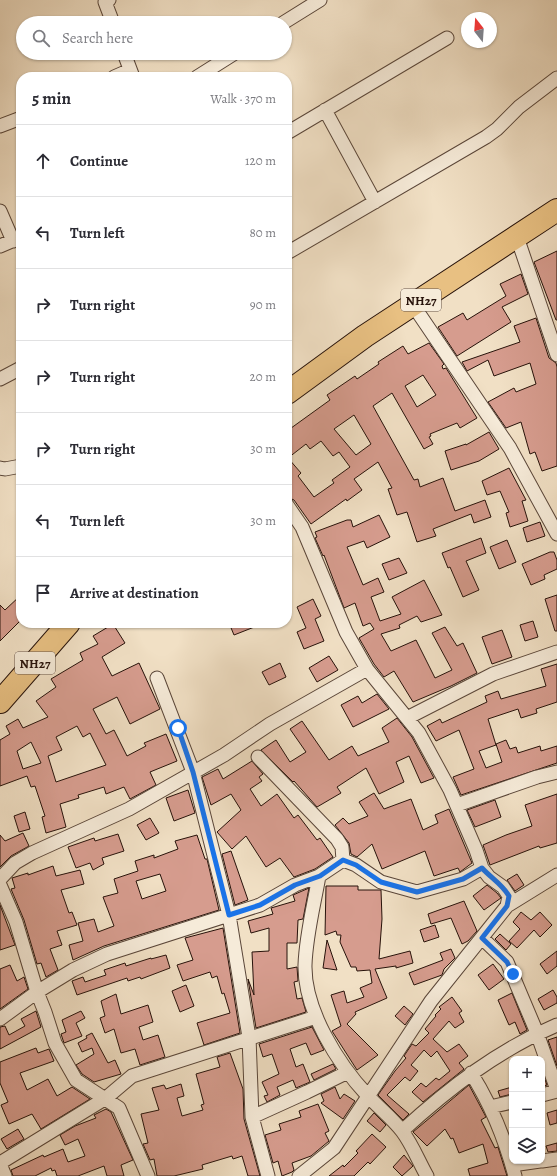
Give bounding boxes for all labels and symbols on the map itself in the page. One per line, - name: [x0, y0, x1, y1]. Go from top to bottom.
- north arrow: [461, 12, 497, 48]
- road number: NH27: [401, 289, 441, 311]
- road number: NH27: [15, 652, 55, 674]
- route start: [169, 719, 187, 737]
- route end: [504, 965, 522, 983]

